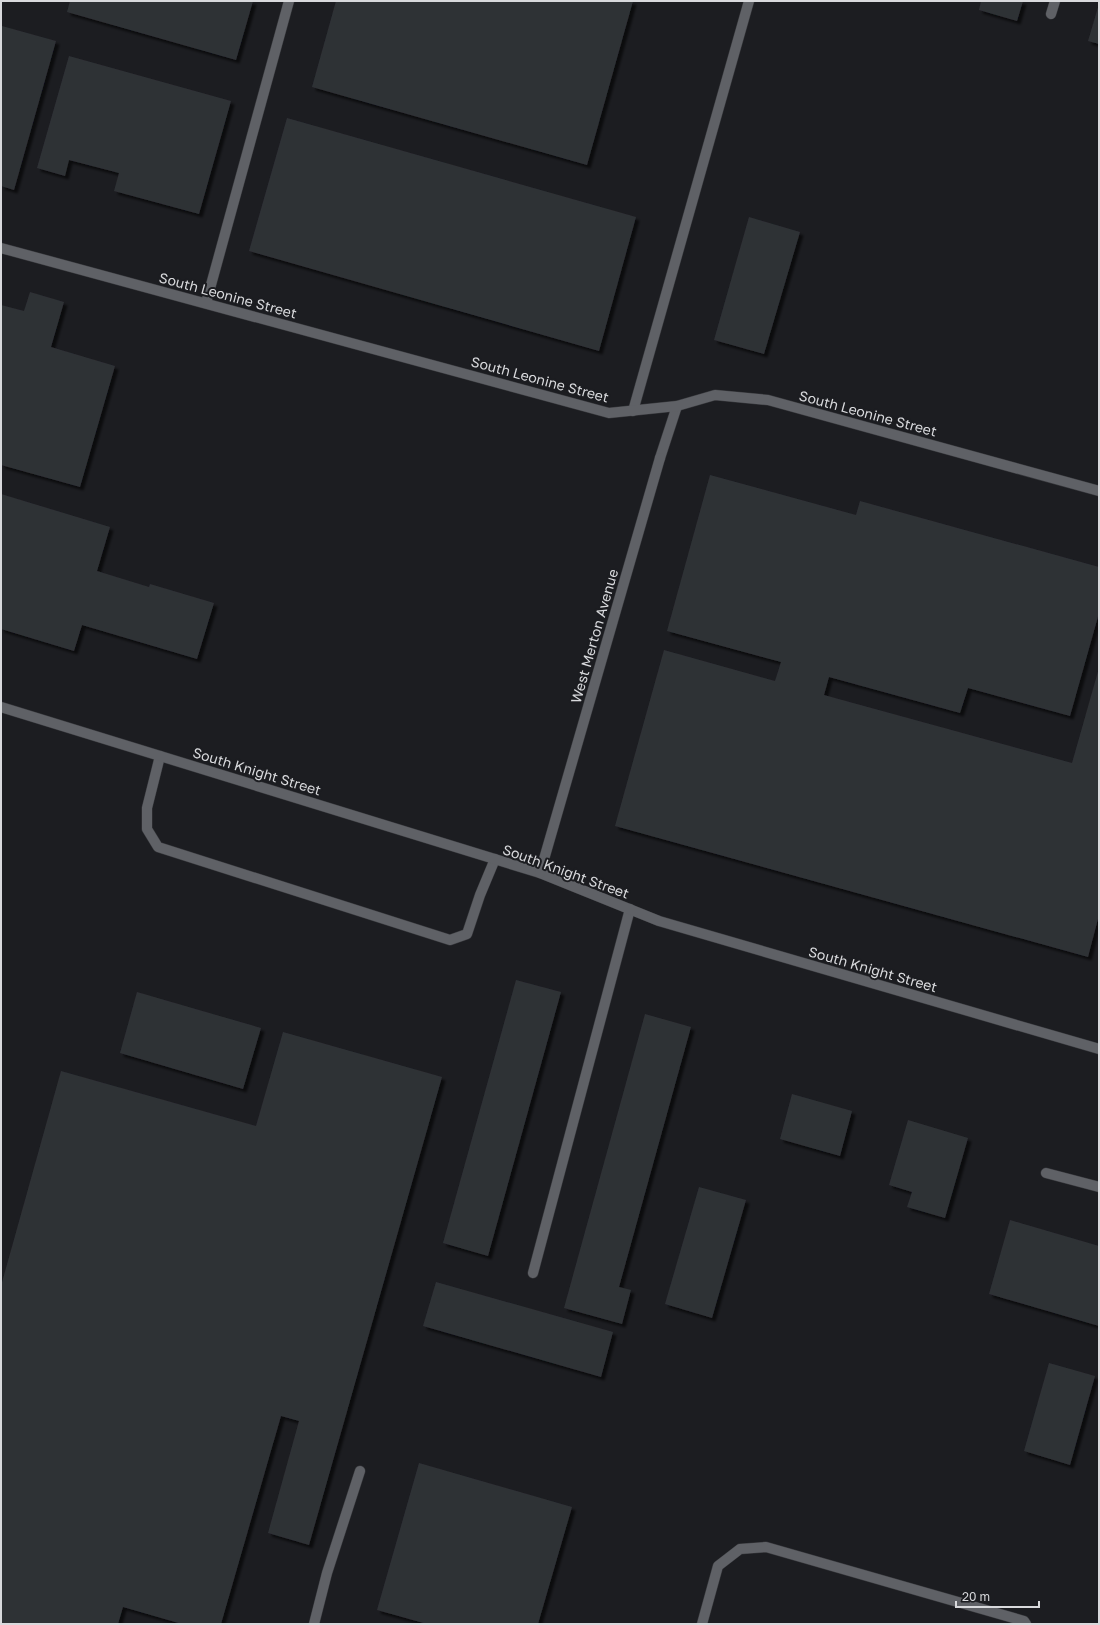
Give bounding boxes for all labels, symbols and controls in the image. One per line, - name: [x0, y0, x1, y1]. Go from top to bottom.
- street label: South Leonine Street: [157, 268, 299, 322]
- street label: South Leonine Street: [469, 352, 611, 406]
- street label: South Leonine Street: [797, 386, 939, 440]
- street label: West Merton Avenue: [567, 567, 621, 705]
- street label: South Knight Street: [191, 743, 323, 799]
- street label: South Knight Street: [501, 840, 631, 902]
- street label: South Knight Street: [807, 942, 939, 996]
- scale bar: [956, 1583, 1039, 1609]
- text: 20 m: [962, 1589, 990, 1604]

